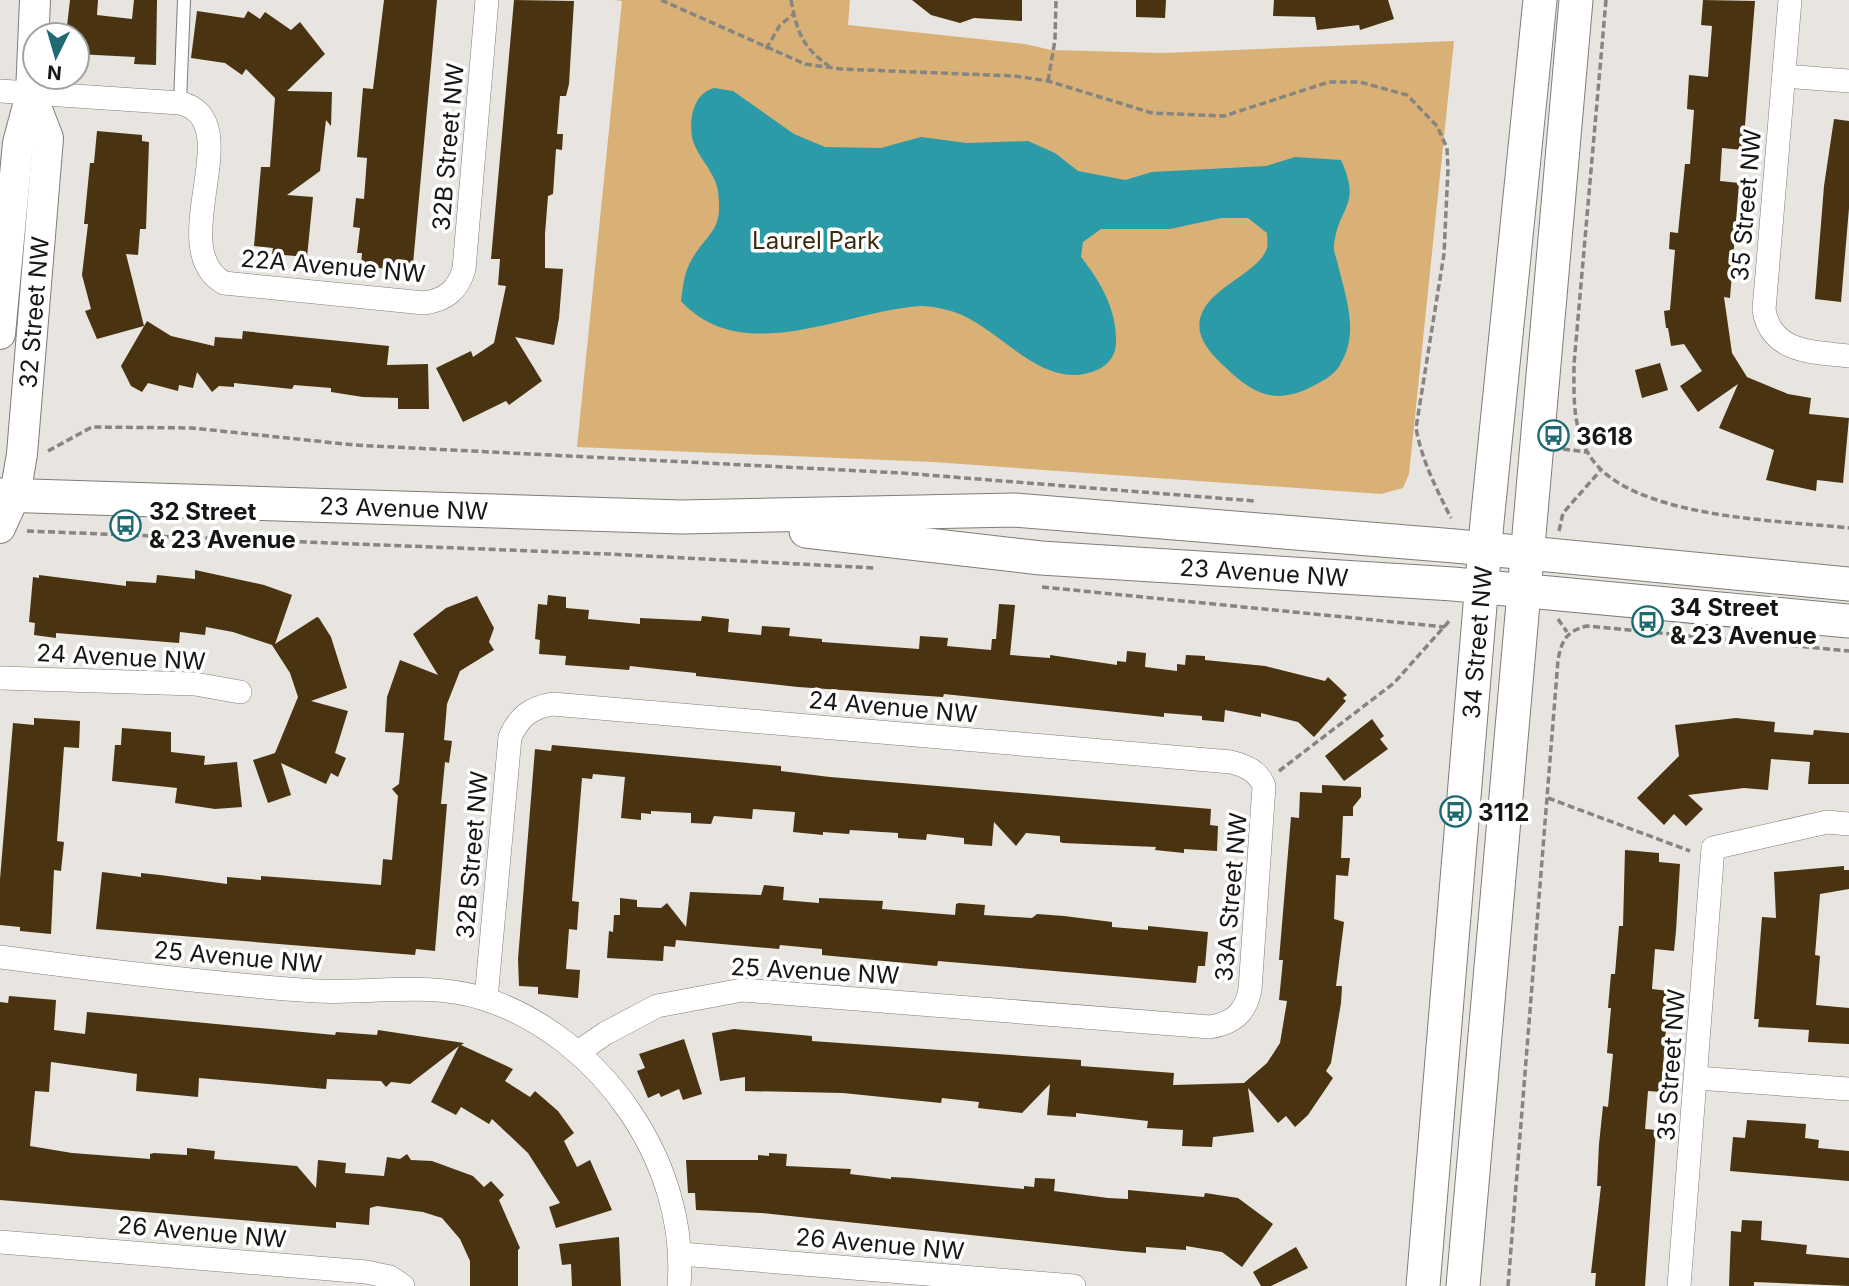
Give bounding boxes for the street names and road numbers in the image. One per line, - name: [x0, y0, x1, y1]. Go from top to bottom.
- street label: 32B Street NW: [426, 62, 470, 232]
- street label: 35 Street NW: [1725, 127, 1767, 282]
- street label: 32 Street NW: [13, 235, 54, 389]
- street label: 22A Avenue NW: [239, 243, 427, 289]
- street label: 23 Avenue NW: [319, 491, 489, 525]
- street label: 23 Avenue NW: [1179, 552, 1350, 592]
- street label: 34 Street NW: [1456, 564, 1498, 720]
- street label: 24 Avenue NW: [36, 638, 207, 676]
- street label: 24 Avenue NW: [807, 685, 979, 729]
- street label: 32B Street NW: [450, 770, 494, 940]
- street label: 33A Street NW: [1209, 811, 1253, 983]
- street label: 25 Avenue NW: [153, 935, 324, 979]
- street label: 25 Avenue NW: [730, 952, 900, 990]
- street label: 35 Street NW: [1651, 988, 1691, 1142]
- street label: 26 Avenue NW: [117, 1210, 288, 1254]
- street label: 26 Avenue NW: [795, 1222, 966, 1266]

